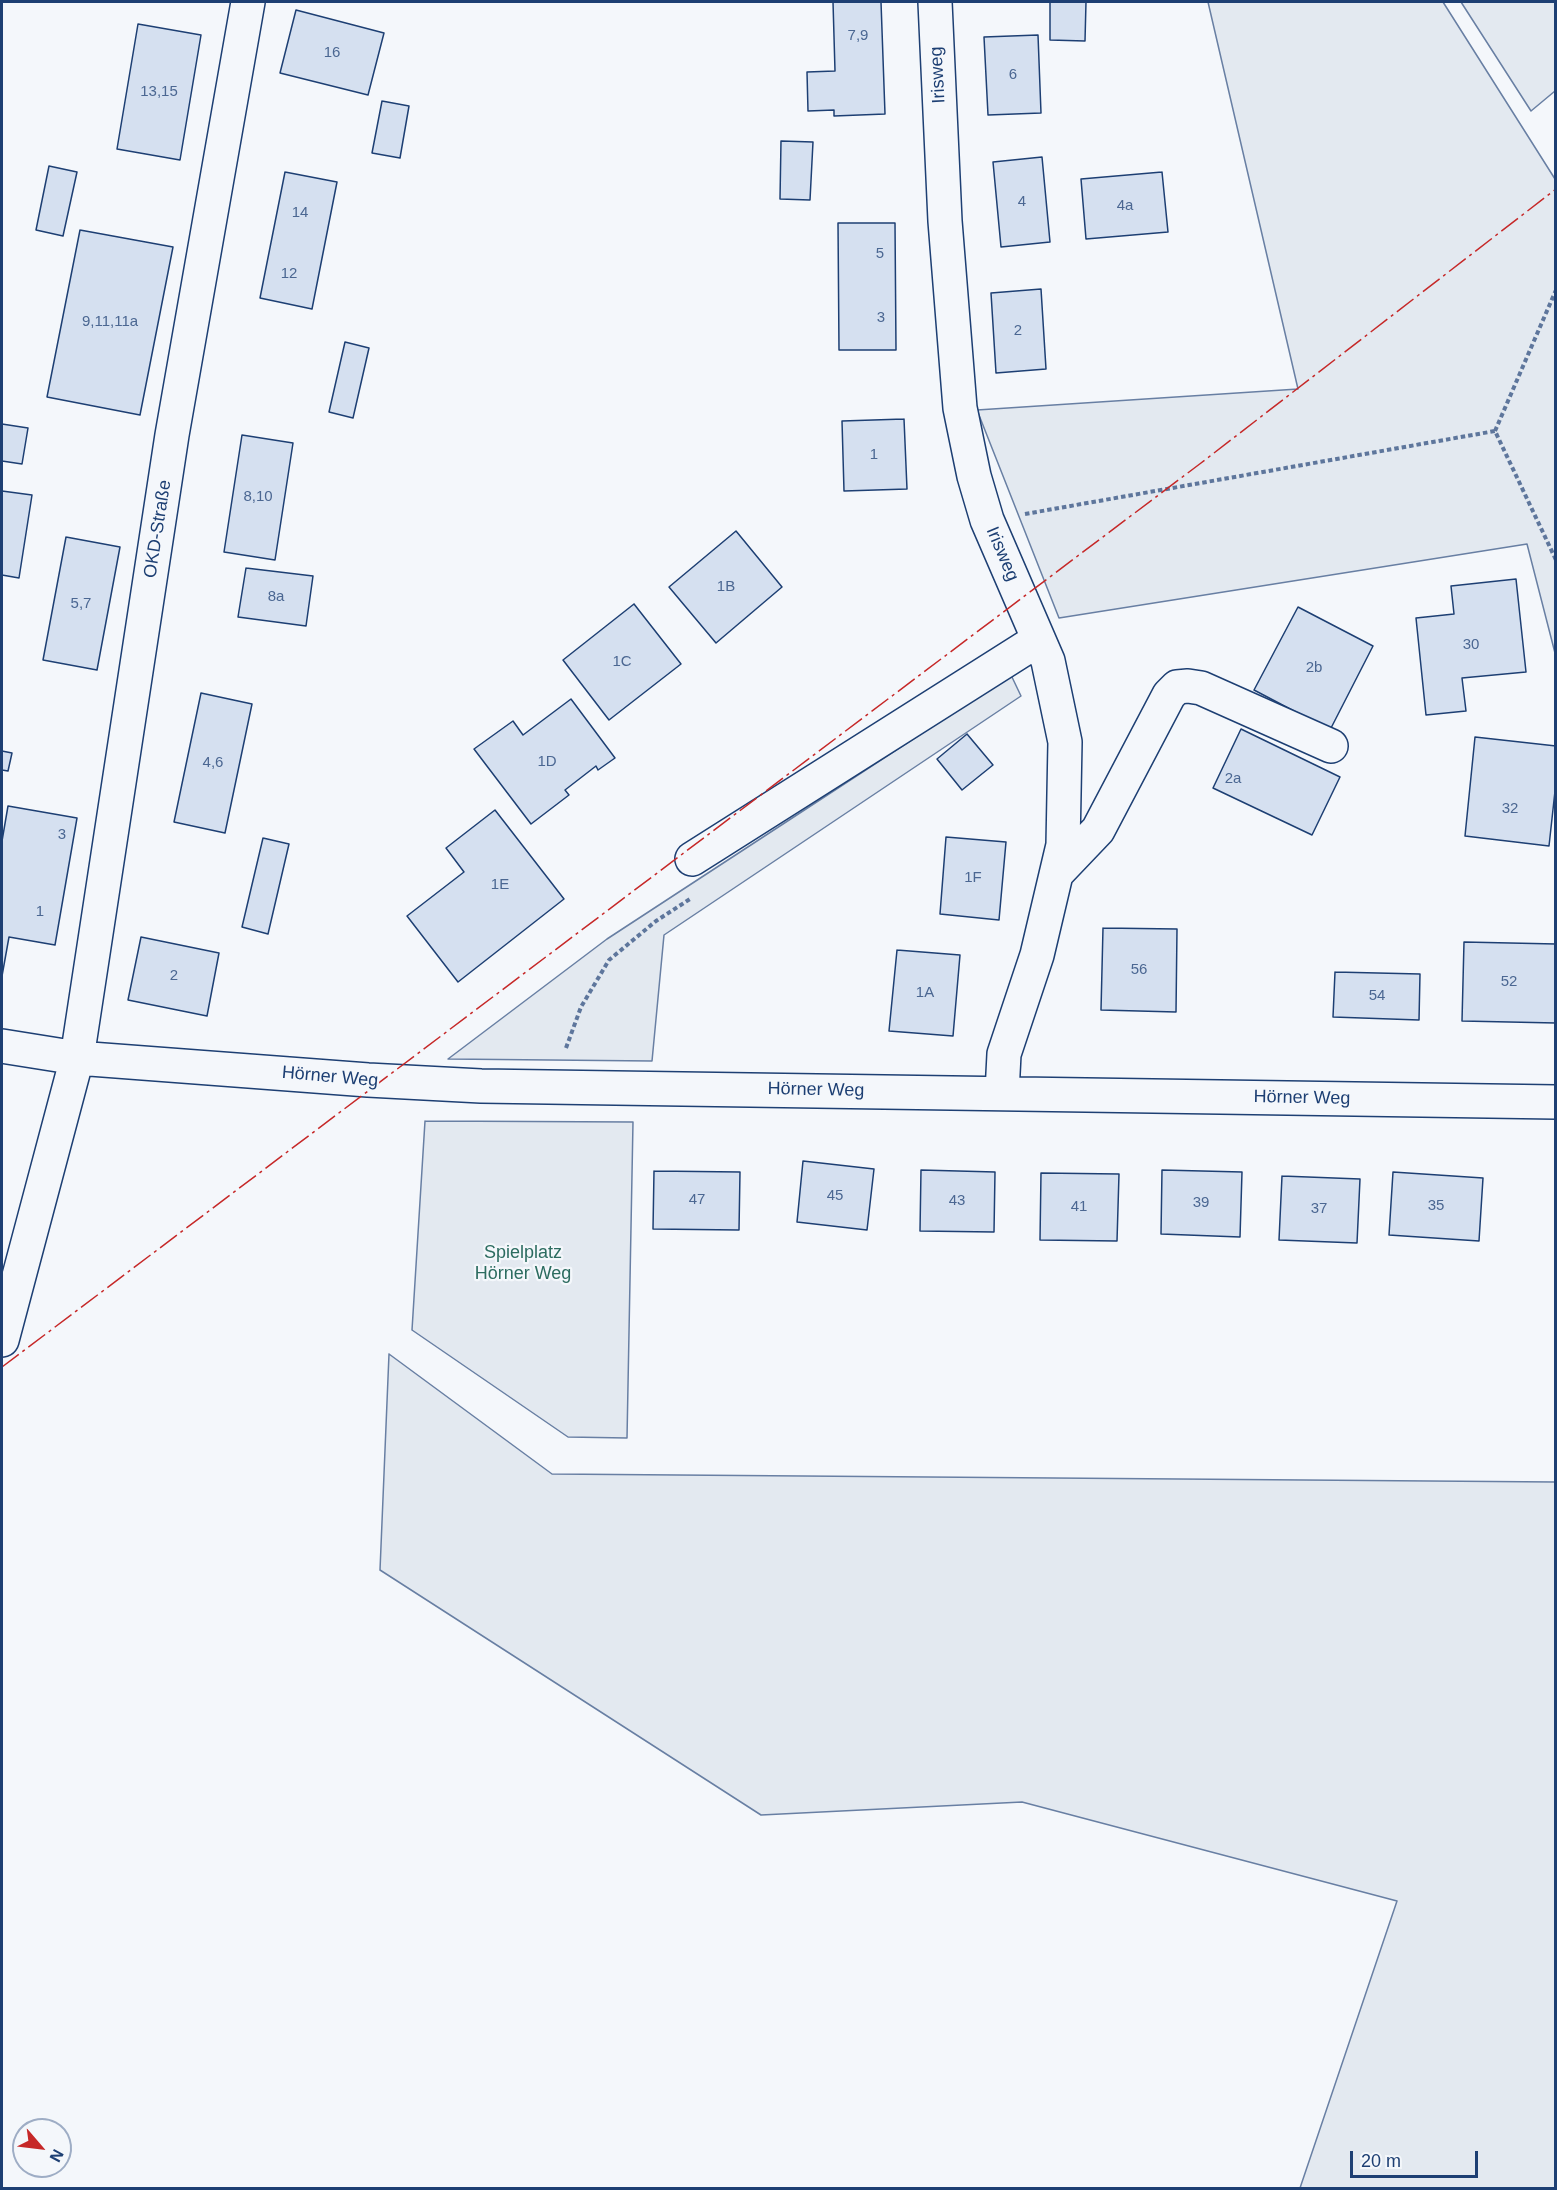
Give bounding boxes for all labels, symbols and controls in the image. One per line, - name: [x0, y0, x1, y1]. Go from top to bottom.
- house number: 7,9: [848, 27, 868, 45]
- house number: 16: [324, 44, 340, 62]
- street label: Irisweg: [926, 46, 950, 104]
- house number: 6: [1009, 66, 1017, 84]
- house number: 13,15: [140, 83, 178, 101]
- house number: 4: [1018, 193, 1026, 211]
- house number: 4a: [1117, 197, 1133, 215]
- house number: 14: [292, 204, 308, 222]
- house number: 5: [876, 245, 884, 263]
- house number: 12: [281, 265, 297, 283]
- house number: 3: [877, 309, 885, 327]
- house number: 9,11,11a: [82, 313, 138, 331]
- house number: 2: [1014, 322, 1022, 340]
- house number: 1: [870, 446, 878, 464]
- street label: OKD-Straße: [140, 478, 176, 580]
- house number: 8,10: [243, 488, 273, 506]
- street label: Irisweg: [981, 524, 1023, 584]
- house number: 1B: [717, 578, 735, 596]
- house number: 8a: [268, 588, 284, 606]
- house number: 5,7: [71, 595, 91, 613]
- house number: 30: [1463, 636, 1479, 654]
- house number: 1C: [612, 653, 632, 671]
- house number: 2b: [1306, 659, 1322, 677]
- house number: 1D: [537, 753, 557, 771]
- house number: 4,6: [203, 754, 223, 772]
- house number: 2a: [1225, 770, 1241, 788]
- house number: 32: [1502, 800, 1518, 818]
- house number: 3: [58, 826, 66, 844]
- house number: 1F: [964, 869, 982, 887]
- house number: 1E: [491, 876, 509, 894]
- house number: 1: [36, 903, 44, 921]
- house number: 56: [1131, 961, 1147, 979]
- house number: 2: [170, 967, 178, 985]
- house number: 52: [1501, 973, 1517, 991]
- house number: 1A: [916, 984, 934, 1002]
- house number: 54: [1369, 987, 1385, 1005]
- street label: Hörner Weg: [281, 1062, 379, 1092]
- street label: Hörner Weg: [767, 1078, 865, 1102]
- street label: Hörner Weg: [1253, 1086, 1351, 1110]
- house number: 45: [827, 1187, 843, 1205]
- house number: 47: [689, 1191, 705, 1209]
- house number: 43: [949, 1192, 965, 1210]
- house number: 39: [1193, 1194, 1209, 1212]
- house number: 35: [1428, 1197, 1444, 1215]
- house number: 41: [1071, 1198, 1087, 1216]
- house number: 37: [1311, 1200, 1327, 1218]
- park label: Spielplatz Hörner Weg: [475, 1242, 571, 1284]
- north arrow: [12, 2118, 72, 2178]
- scale bar: [1353, 2139, 1480, 2177]
- text: N: [46, 2147, 67, 2165]
- text: 20 m: [1361, 2151, 1401, 2171]

